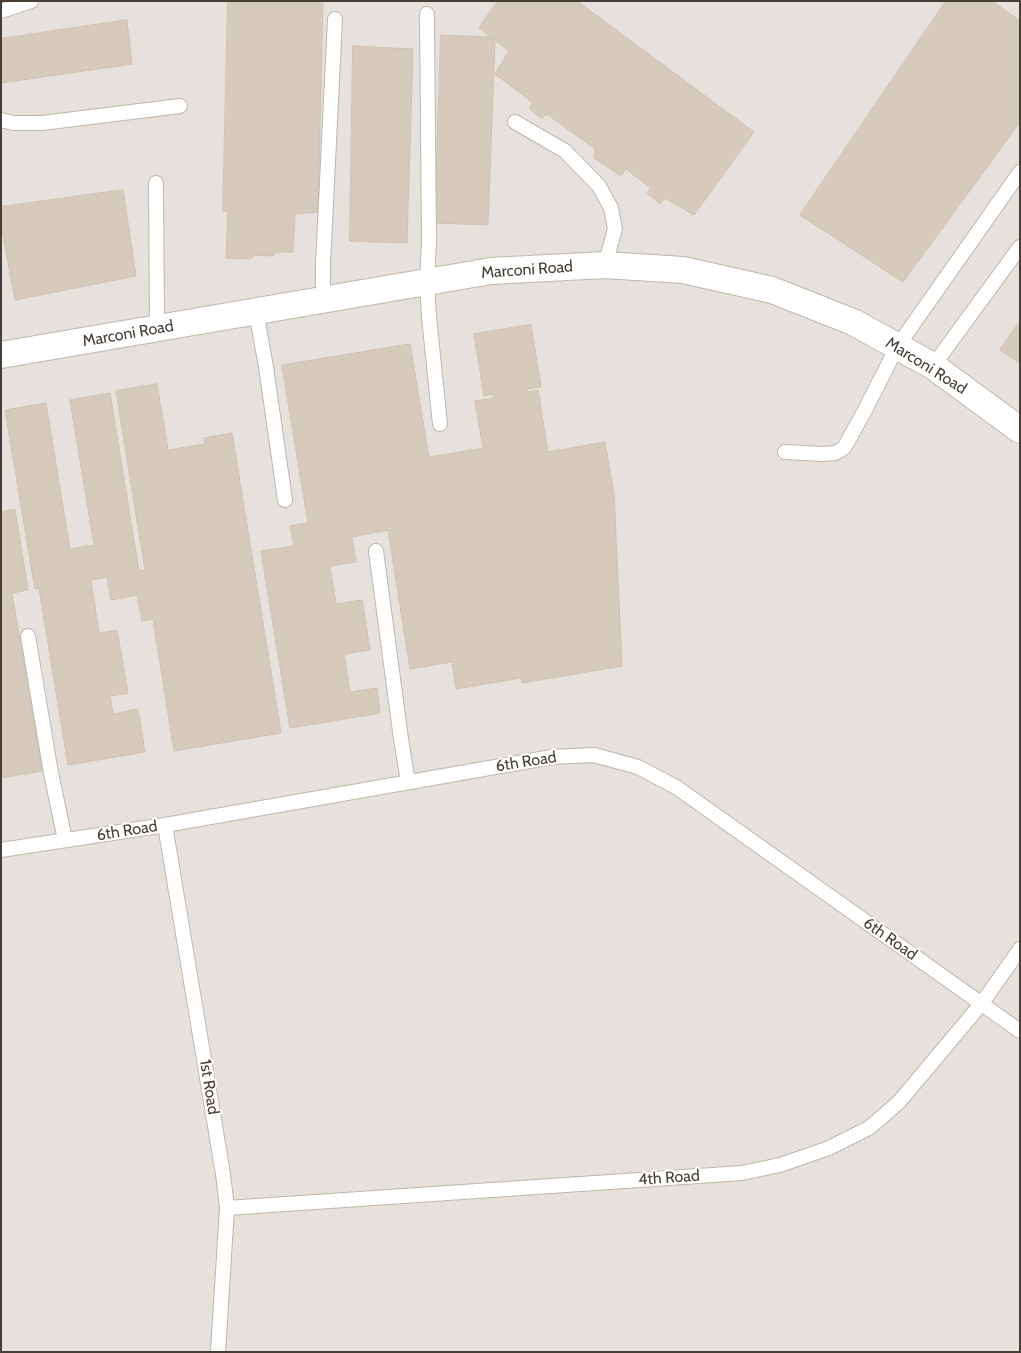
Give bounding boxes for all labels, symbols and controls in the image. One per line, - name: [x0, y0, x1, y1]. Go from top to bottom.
- street label: Marconi Road: [480, 257, 574, 283]
- street label: Marconi Road: [81, 317, 175, 351]
- street label: Marconi Road: [882, 333, 970, 399]
- street label: 6th Road: [494, 748, 558, 776]
- street label: 6th Road: [95, 817, 159, 845]
- street label: 6th Road: [859, 914, 921, 964]
- street label: 1st Road: [195, 1058, 223, 1116]
- street label: 4th Road: [638, 1166, 700, 1190]

